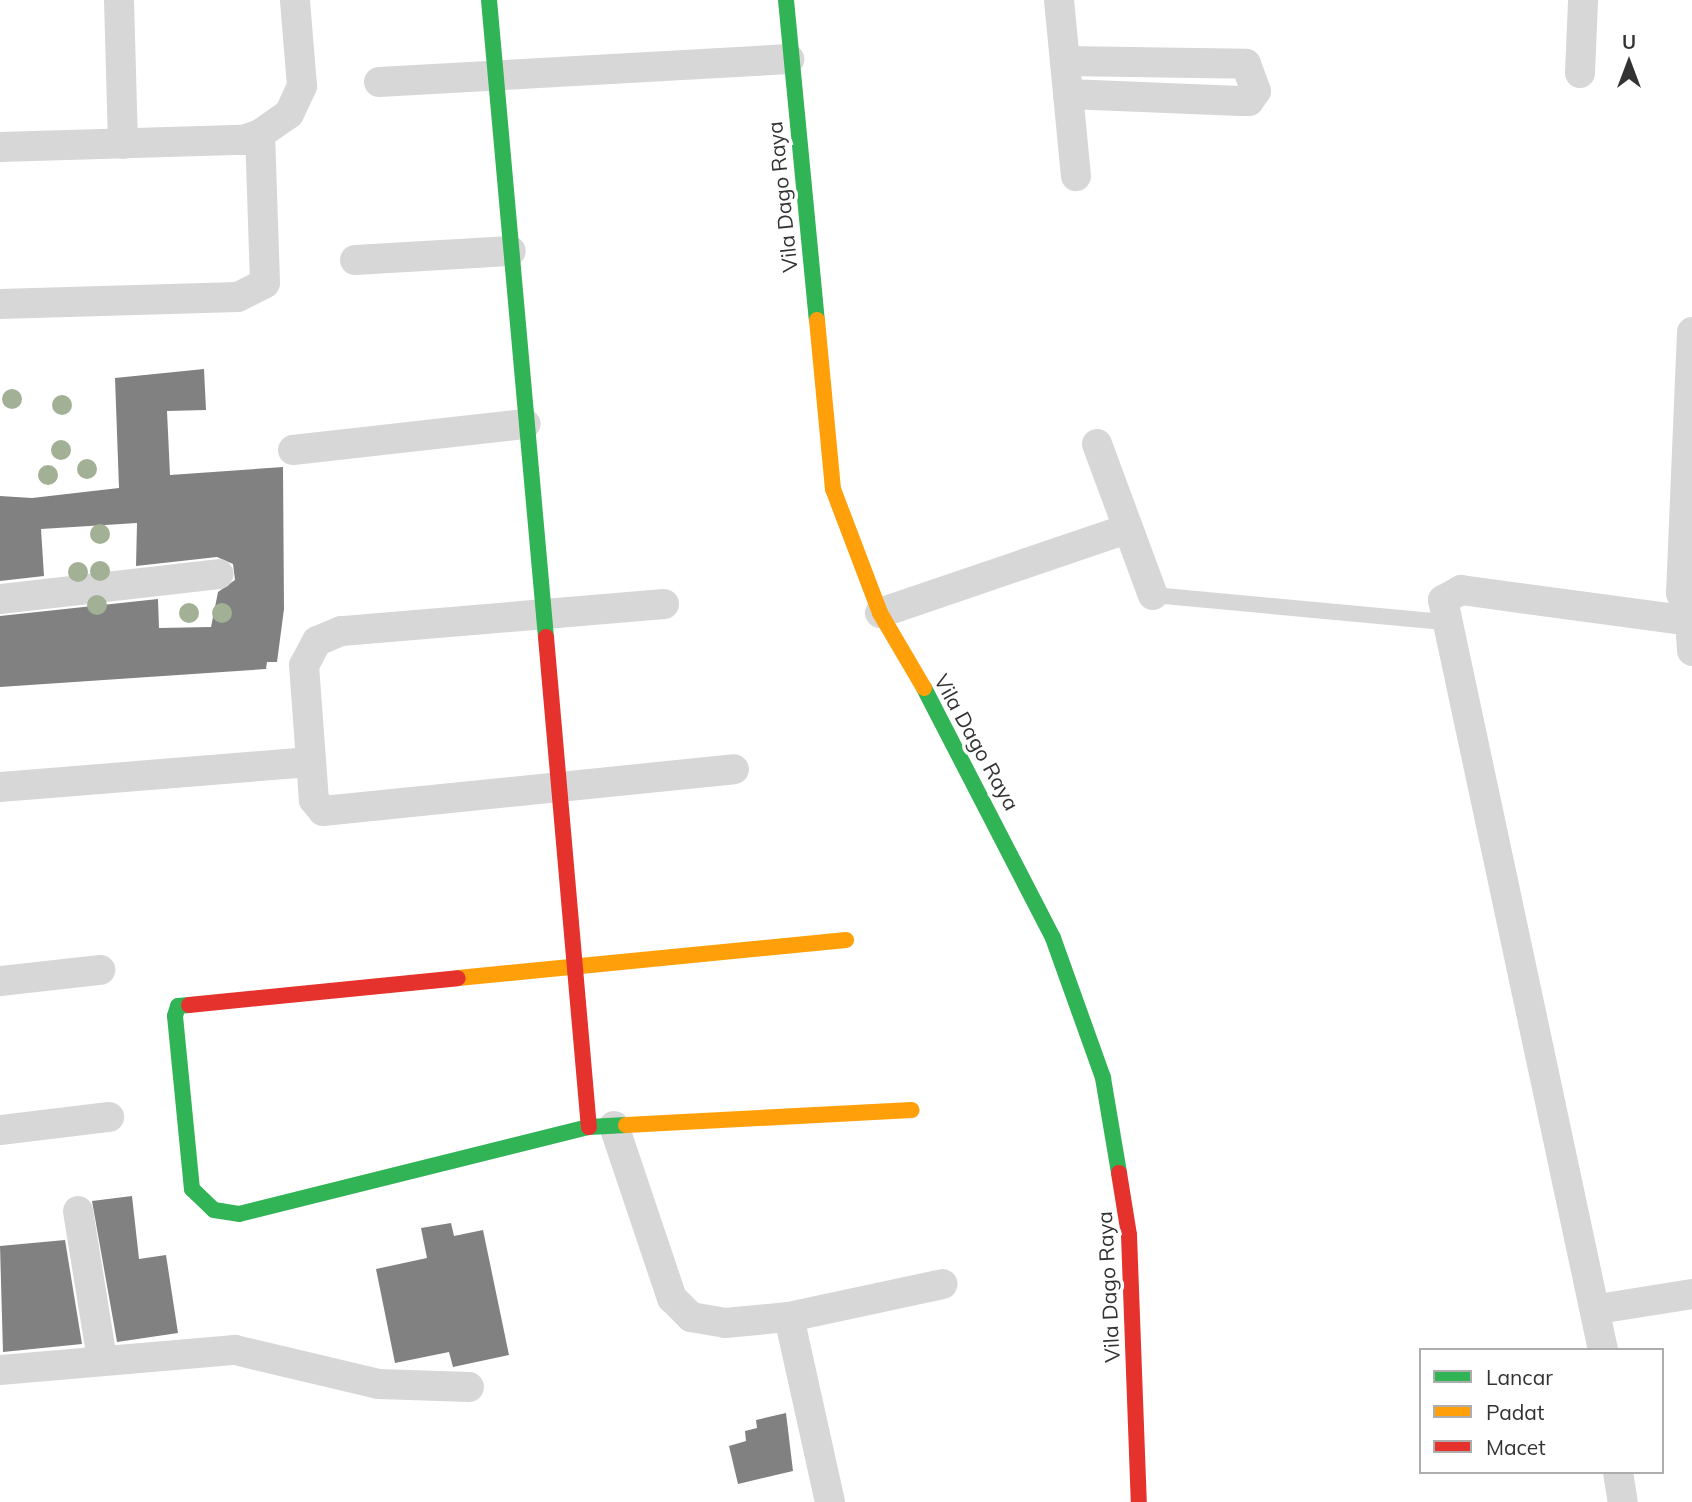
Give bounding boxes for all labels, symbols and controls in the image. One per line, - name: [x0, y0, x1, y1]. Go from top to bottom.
- north arrow: [1594, 28, 1664, 98]
- text: U: [1622, 30, 1636, 54]
- street label: Vila Dago Raya: [762, 120, 802, 274]
- street label: Vila Dago Raya: [929, 670, 1025, 814]
- street label: Vila Dago Raya: [1091, 1211, 1125, 1363]
- legend: [1419, 1348, 1664, 1474]
- text: Lancar: [1486, 1364, 1553, 1390]
- text: Padat: [1486, 1399, 1544, 1425]
- text: Macet: [1486, 1434, 1546, 1460]

